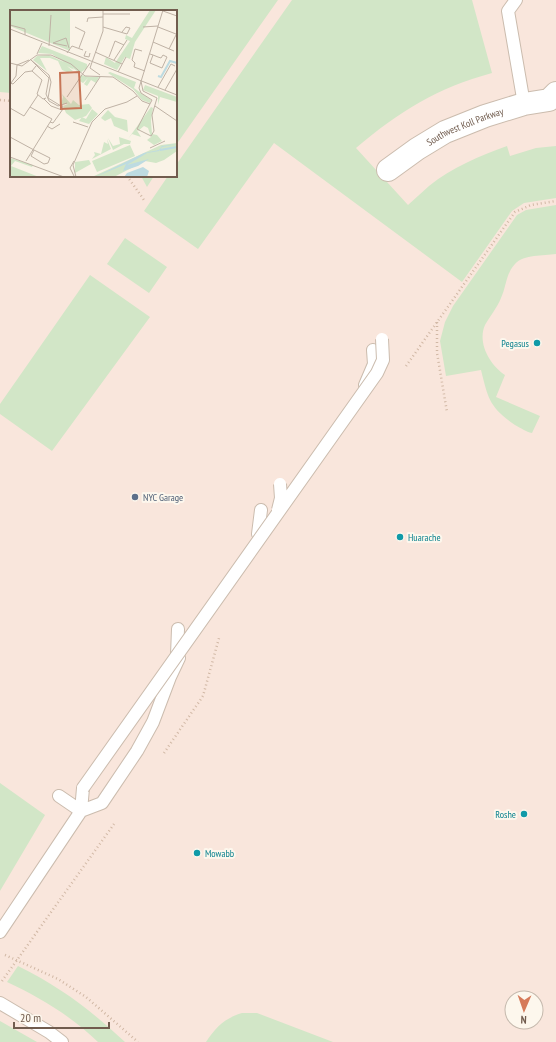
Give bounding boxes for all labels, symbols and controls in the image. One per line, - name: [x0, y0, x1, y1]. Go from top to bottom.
- inset map: [10, 10, 177, 177]
- street label: Southwest Koll Parkway: [424, 105, 505, 149]
- place label: Pegasus: [501, 337, 530, 350]
- marker: Pegasus: [532, 338, 542, 348]
- place label: NYC Garage: [143, 491, 183, 504]
- marker: NYC Garage: [130, 492, 140, 502]
- place label: Huarache: [408, 531, 441, 544]
- marker: Huarache: [395, 532, 405, 542]
- place label: Roshe: [495, 808, 516, 821]
- marker: Roshe: [519, 809, 529, 819]
- place label: Mowabb: [205, 847, 234, 860]
- marker: Mowabb: [192, 848, 202, 858]
- north arrow: [504, 990, 544, 1030]
- scale bar: [14, 1004, 109, 1030]
- text: 20 m: [20, 1010, 41, 1025]
- text: N: [520, 1013, 527, 1027]

